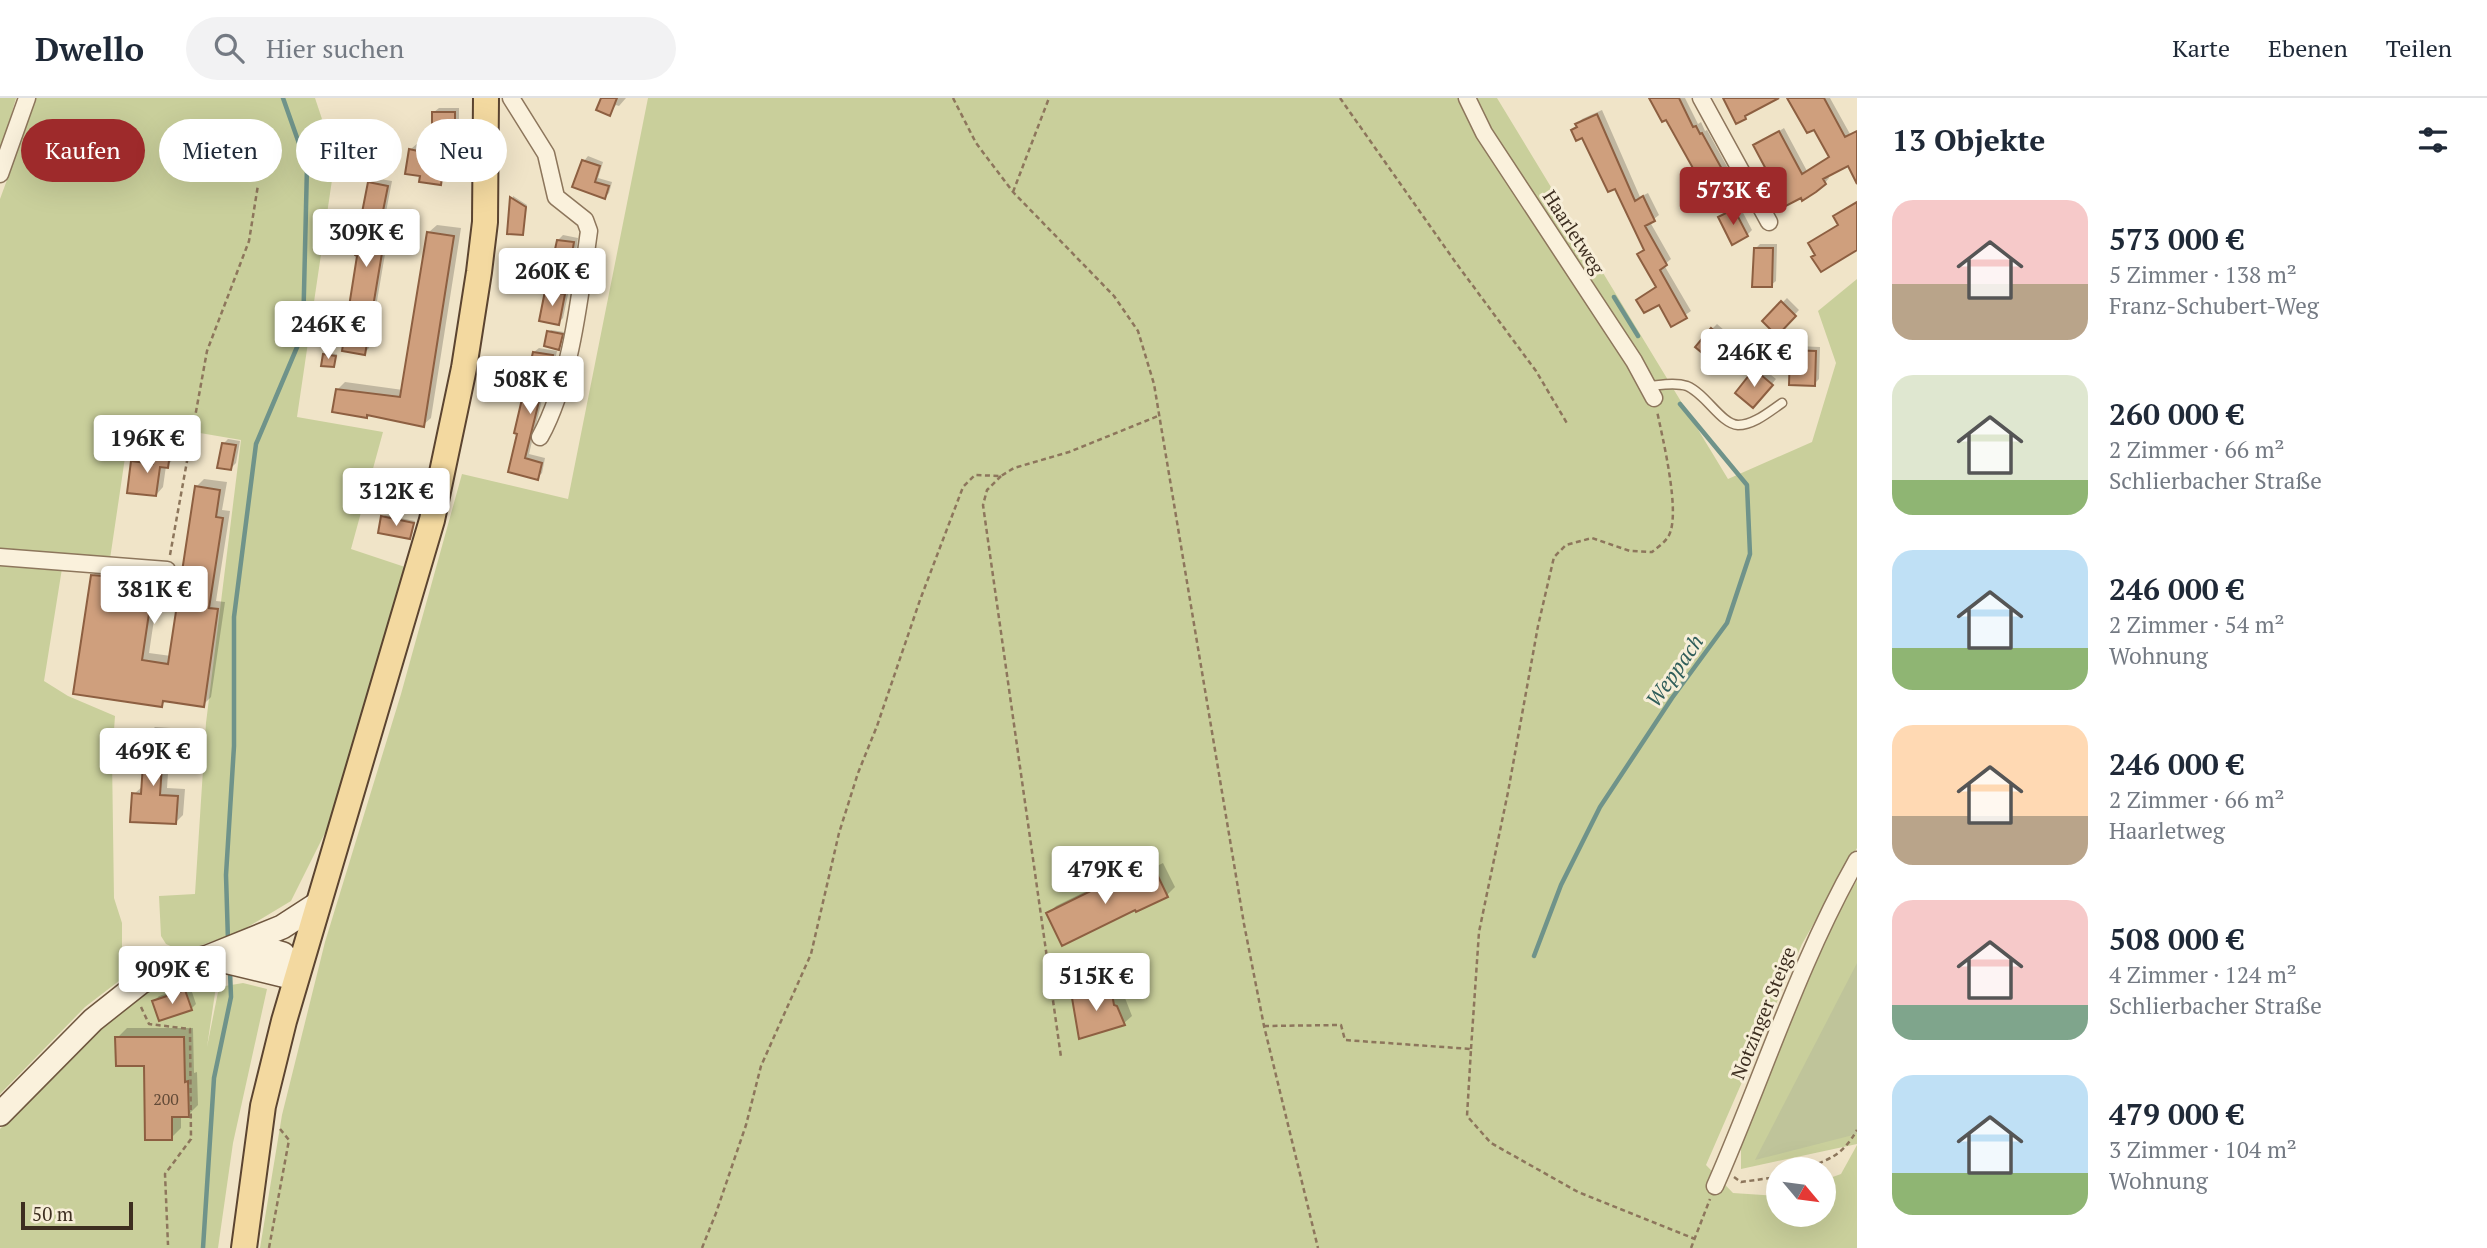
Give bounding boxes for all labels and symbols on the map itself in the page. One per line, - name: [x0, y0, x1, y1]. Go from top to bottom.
- pin: 573K €: [1676, 167, 1790, 227]
- street label: Haarletweg: [1538, 185, 1612, 280]
- pin: 309K €: [309, 209, 423, 269]
- pin: 260K €: [495, 248, 609, 308]
- pin: 246K €: [271, 302, 385, 361]
- pin: 246K €: [1697, 330, 1811, 389]
- pin: 508K €: [473, 356, 587, 416]
- pin: 196K €: [90, 416, 204, 475]
- pin: 312K €: [339, 468, 453, 528]
- pin: 381K €: [97, 566, 211, 626]
- water label: Weppach: [1639, 629, 1709, 712]
- pin: 469K €: [96, 728, 210, 788]
- pin: 479K €: [1048, 846, 1162, 906]
- street label: Notzinger Steige: [1725, 943, 1801, 1083]
- pin: 909K €: [115, 946, 229, 1006]
- pin: 515K €: [1039, 954, 1153, 1013]
- house number: 200: [153, 1088, 179, 1110]
- north arrow: [1766, 1157, 1836, 1227]
- scale bar: [21, 1199, 133, 1231]

